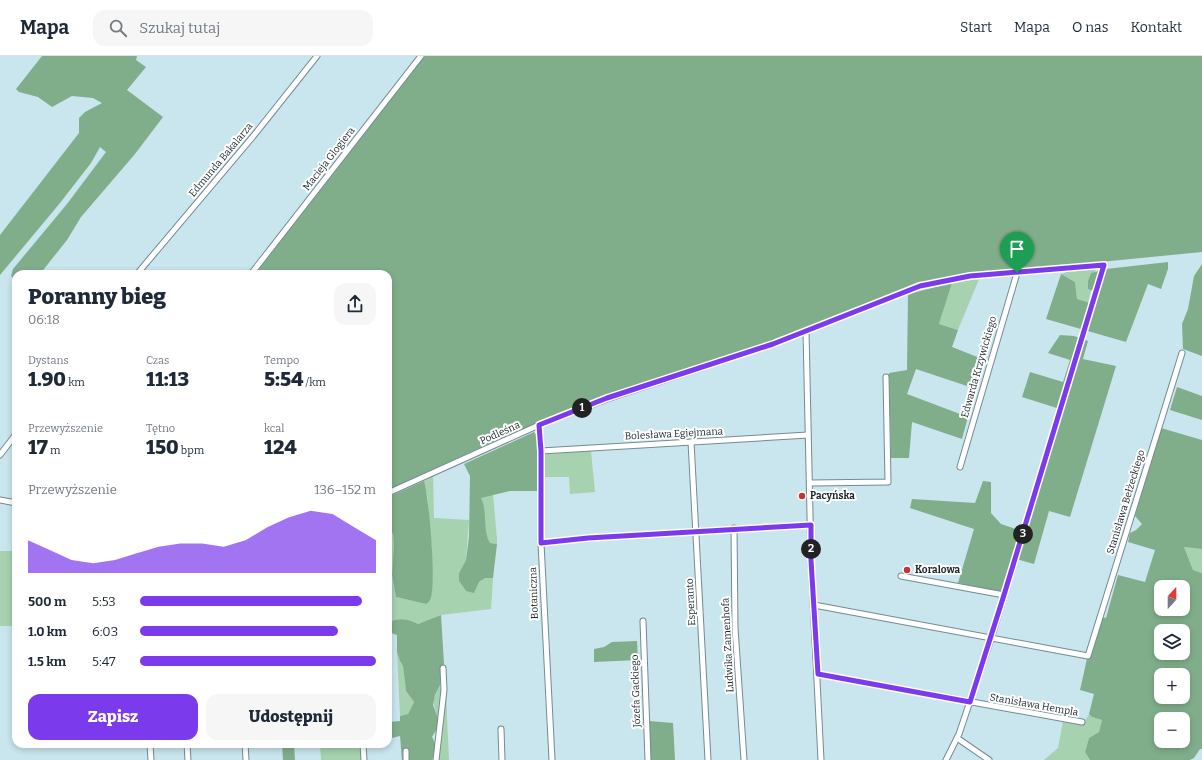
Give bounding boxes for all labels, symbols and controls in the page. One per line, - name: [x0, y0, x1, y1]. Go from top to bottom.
- search box: [93, 10, 373, 46]
- text: Mapa: [20, 16, 69, 39]
- icon: search: [107, 17, 129, 39]
- text: Szukaj tutaj: [139, 19, 220, 37]
- text: Start: [960, 19, 992, 36]
- text: Mapa: [1014, 19, 1050, 36]
- text: O nas: [1072, 19, 1108, 36]
- text: Kontakt: [1130, 19, 1182, 36]
- street label: Edmunda Bakalarza: [187, 120, 256, 199]
- street label: Macieja Glogiera: [301, 125, 358, 193]
- pin: [1000, 232, 1034, 273]
- icon: arrive: [1006, 238, 1028, 260]
- text: Poranny bieg: [28, 283, 166, 310]
- button: share: [334, 283, 376, 325]
- text: 06:18: [28, 312, 60, 327]
- street label: Edwarda Krzywickiego: [959, 315, 999, 419]
- text: Dystans: [28, 354, 69, 367]
- text: Czas: [146, 354, 169, 367]
- text: Tempo: [264, 354, 299, 367]
- text: 1.90: [28, 367, 66, 391]
- text: 11:13: [146, 367, 189, 391]
- text: 5:54: [264, 367, 303, 391]
- text: km: [66, 376, 85, 389]
- text: /km: [303, 376, 326, 389]
- pin: 1: [572, 398, 592, 418]
- text: 1: [580, 401, 584, 414]
- street label: Podleśna: [478, 418, 522, 447]
- text: Przewyższenie: [28, 422, 103, 435]
- text: Tętno: [146, 422, 175, 435]
- text: kcal: [264, 422, 284, 435]
- street label: Bolesława Egiejmana: [625, 425, 724, 443]
- text: 17: [28, 435, 48, 459]
- text: 150: [146, 435, 179, 459]
- text: 124: [264, 435, 297, 459]
- text: m: [48, 444, 60, 457]
- text: bpm: [179, 444, 204, 457]
- street label: Stanisława Bełżeckiego: [1104, 448, 1148, 556]
- text: Przewyższenie: [28, 482, 117, 497]
- text: 136–152 m: [314, 482, 376, 497]
- place label: Pacyńska: [810, 489, 855, 502]
- marker: Pacyńska: [797, 491, 807, 501]
- pin: 3: [1013, 524, 1033, 544]
- text: 3: [1020, 527, 1026, 540]
- pin: 2: [801, 539, 821, 559]
- text: 2: [808, 542, 814, 555]
- place label: Koralowa: [915, 564, 961, 576]
- marker: Koralowa: [902, 565, 912, 575]
- street label: Botaniczna: [527, 566, 541, 619]
- street label: Esperanto: [684, 578, 698, 626]
- north arrow: [1154, 580, 1190, 616]
- map controls: [1154, 580, 1190, 748]
- text: 500 m: [28, 594, 66, 609]
- text: 5:53: [92, 594, 116, 609]
- street label: Ludwika Zamenhofa: [719, 597, 736, 693]
- text: 1.0 km: [28, 624, 67, 639]
- text: 6:03: [92, 624, 118, 639]
- button: layers: [1154, 624, 1190, 660]
- text: 1.5 km: [28, 654, 66, 669]
- text: 5:47: [92, 654, 116, 669]
- street label: Józefa Gackiego: [628, 654, 643, 729]
- button: +: [1154, 668, 1190, 704]
- street label: Stanisława Hempla: [989, 691, 1080, 719]
- button: Zapisz: [28, 694, 198, 740]
- button: Udostępnij: [206, 694, 376, 740]
- button: −: [1154, 712, 1190, 748]

